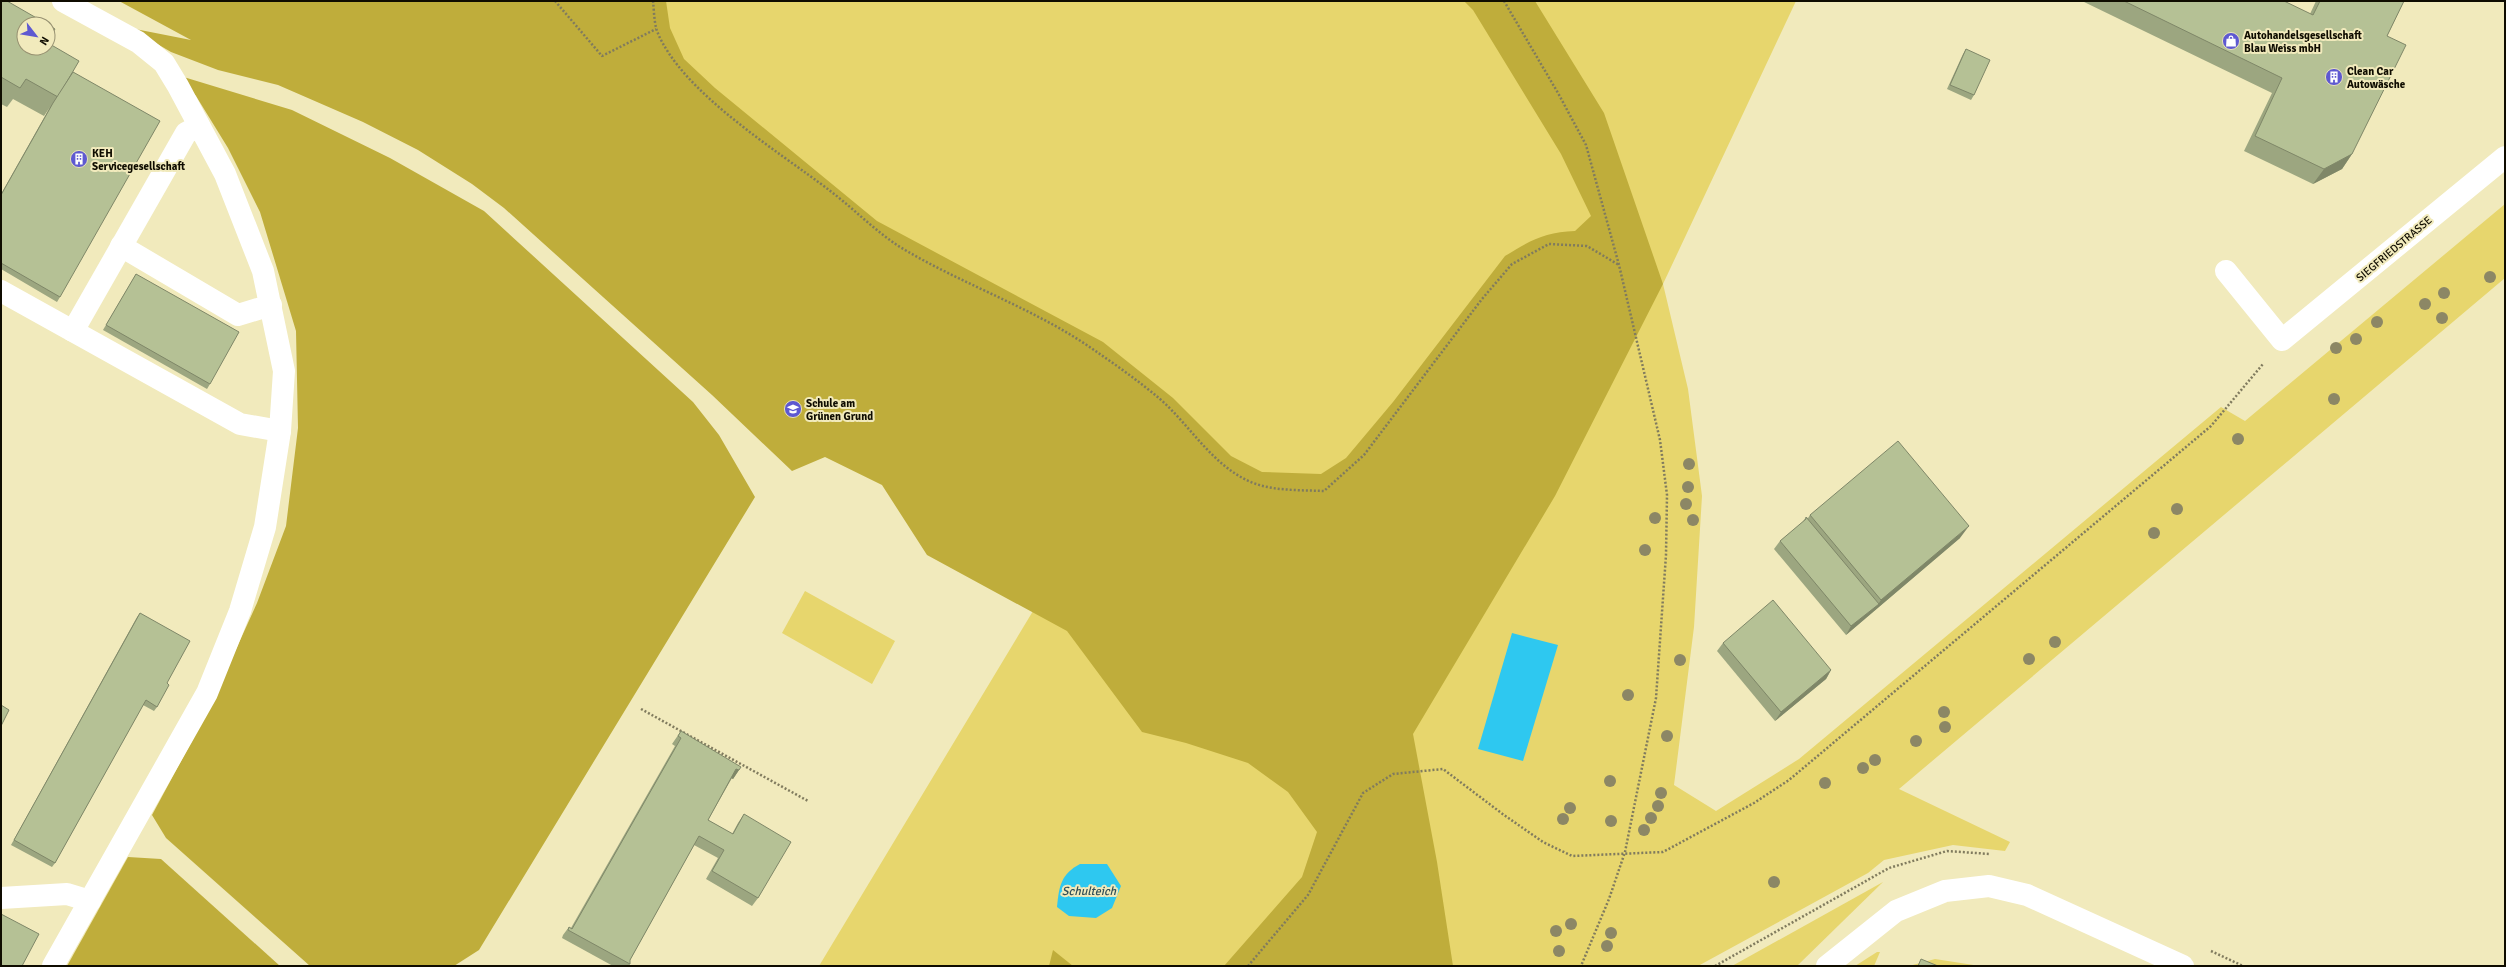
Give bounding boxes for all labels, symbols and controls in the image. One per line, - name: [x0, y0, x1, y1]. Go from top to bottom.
- north arrow: [16, 16, 56, 56]
- place label: Autohandelsgesellschaft Blau Weiss mbH: [2244, 29, 2362, 55]
- shop icon: Autohandelsgesellschaft Blau Weiss mbH: [2221, 31, 2241, 51]
- text: N: [37, 34, 52, 48]
- place label: Clean Car Autowäsche: [2347, 65, 2406, 91]
- building icon: Clean Car Autowäsche: [2324, 67, 2344, 87]
- place label: KEH Servicegesellschaft: [92, 147, 185, 173]
- building icon: KEH Servicegesellschaft: [69, 149, 89, 169]
- street label: SIEGFRIEDSTRASSE: [2354, 214, 2434, 284]
- place label: Schule am Grünen Grund: [806, 397, 873, 423]
- school or university icon: Schule am Grünen Grund: [783, 399, 803, 419]
- water label: Schulteich: [1062, 884, 1117, 899]

